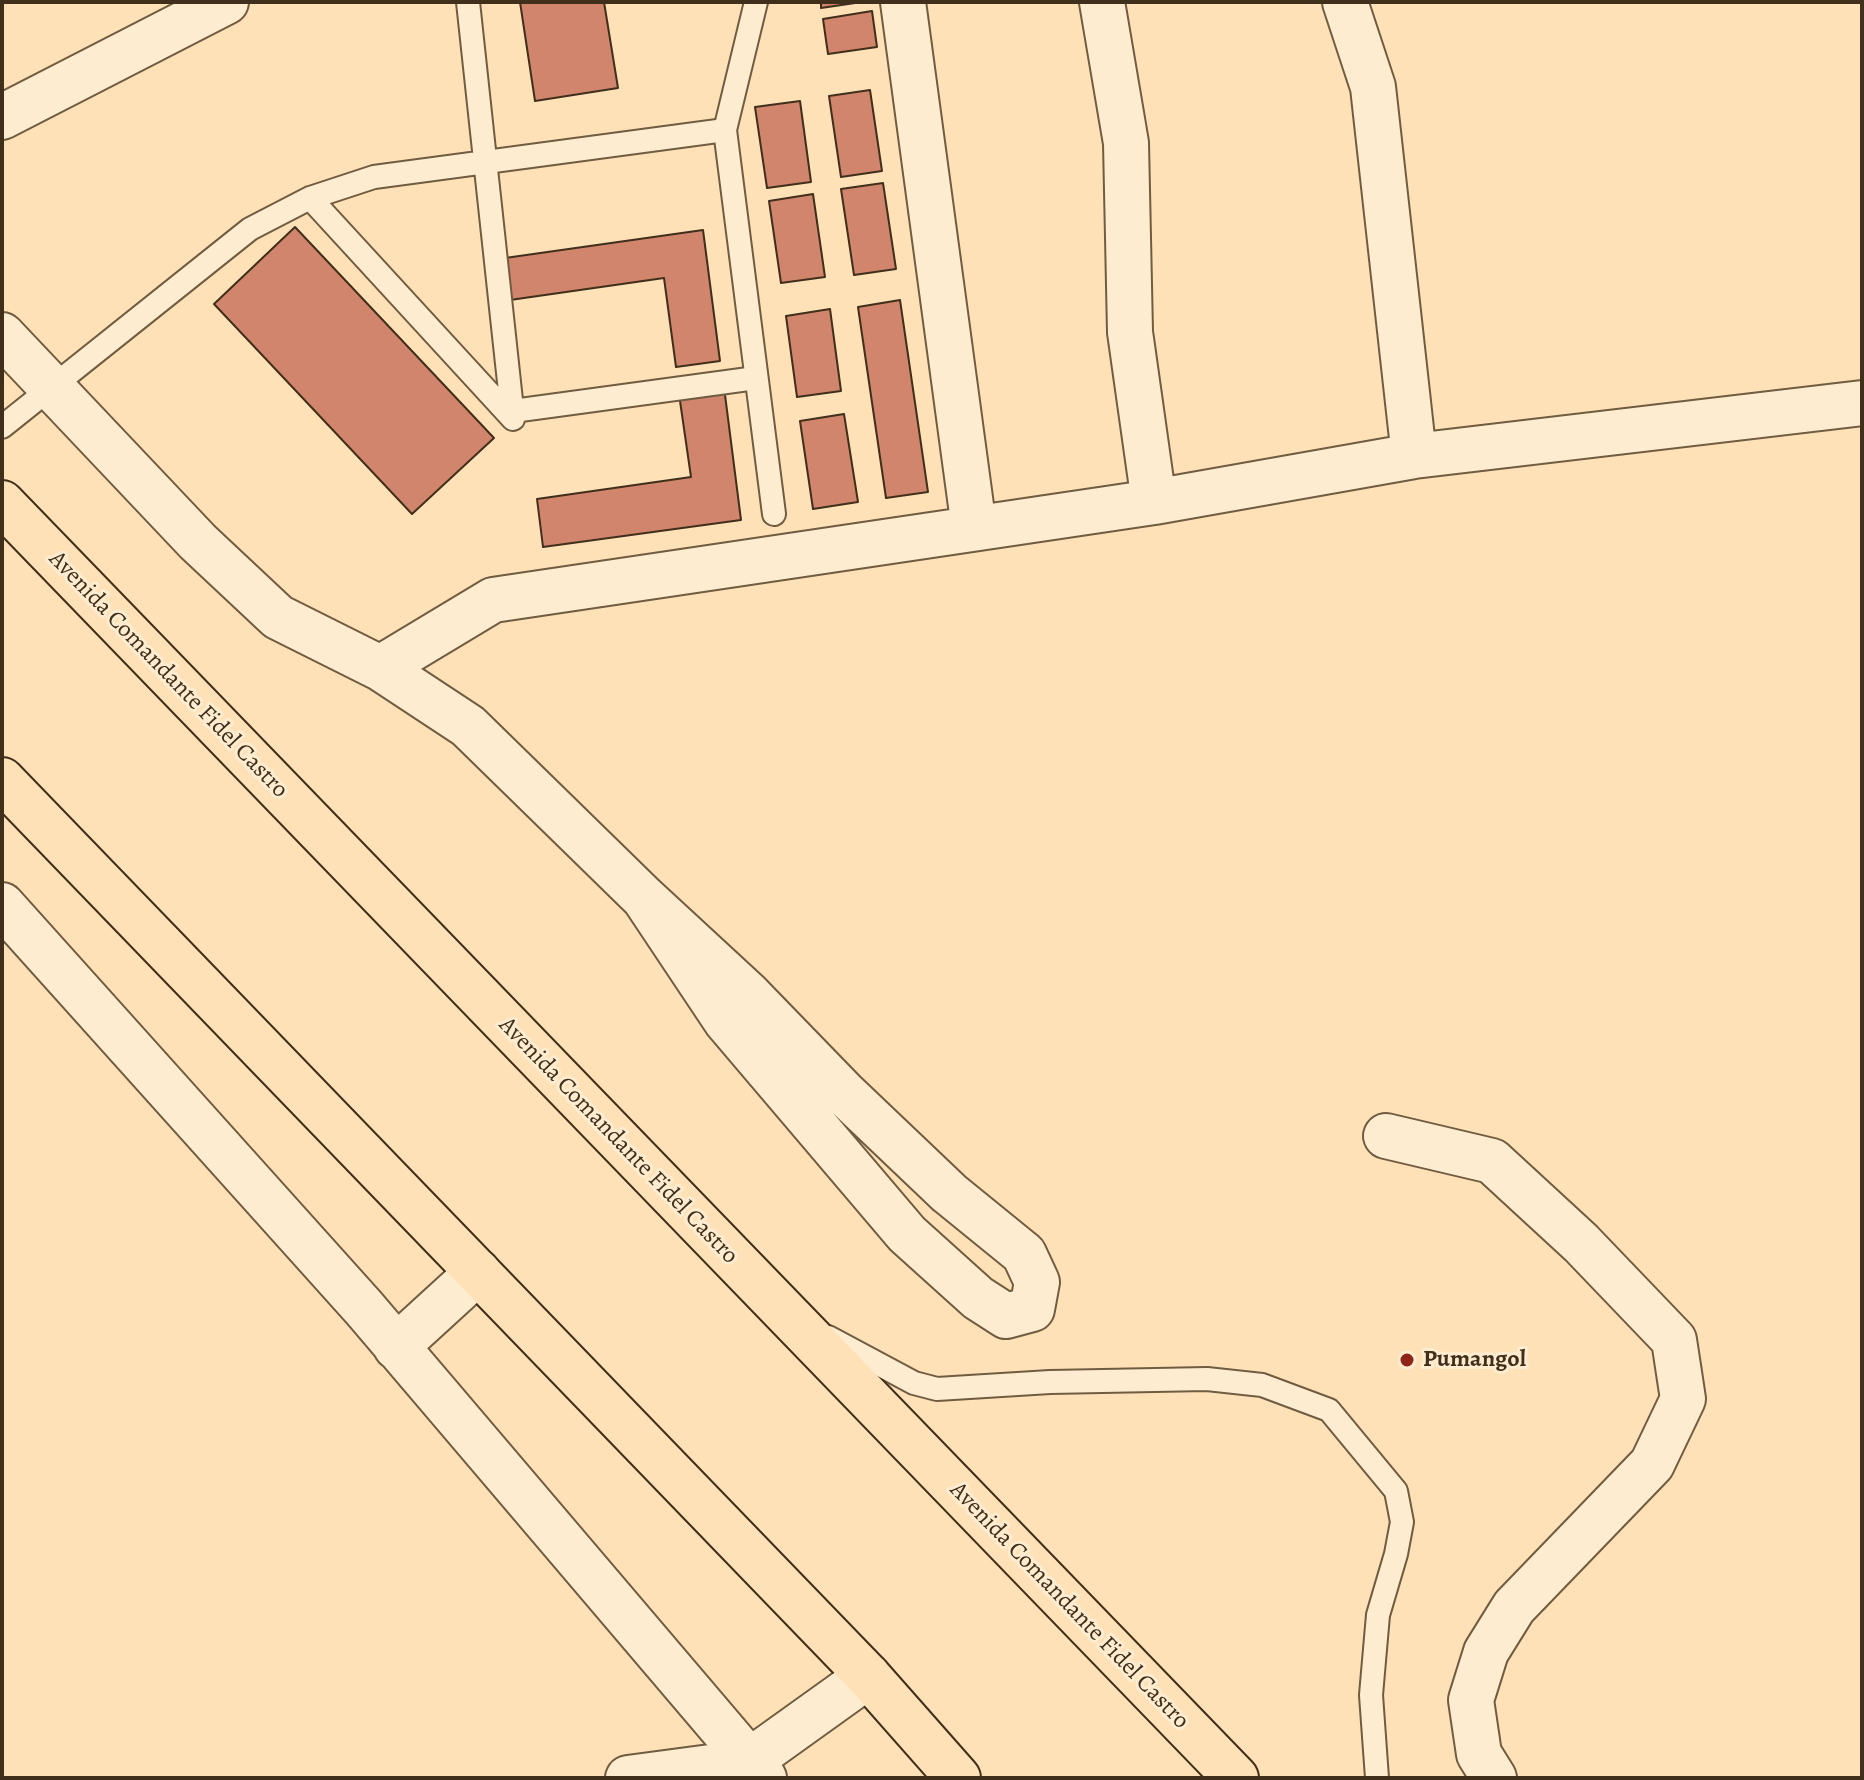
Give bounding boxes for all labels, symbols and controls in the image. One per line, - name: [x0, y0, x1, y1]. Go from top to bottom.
- street label: Avenida Comandante Fidel Castro: [42, 545, 294, 805]
- street label: Avenida Comandante Fidel Castro: [492, 1011, 744, 1271]
- place label: Pumangol: [1423, 1346, 1526, 1374]
- marker: Pumangol: [1398, 1351, 1416, 1369]
- street label: Avenida Comandante Fidel Castro: [943, 1476, 1195, 1736]

